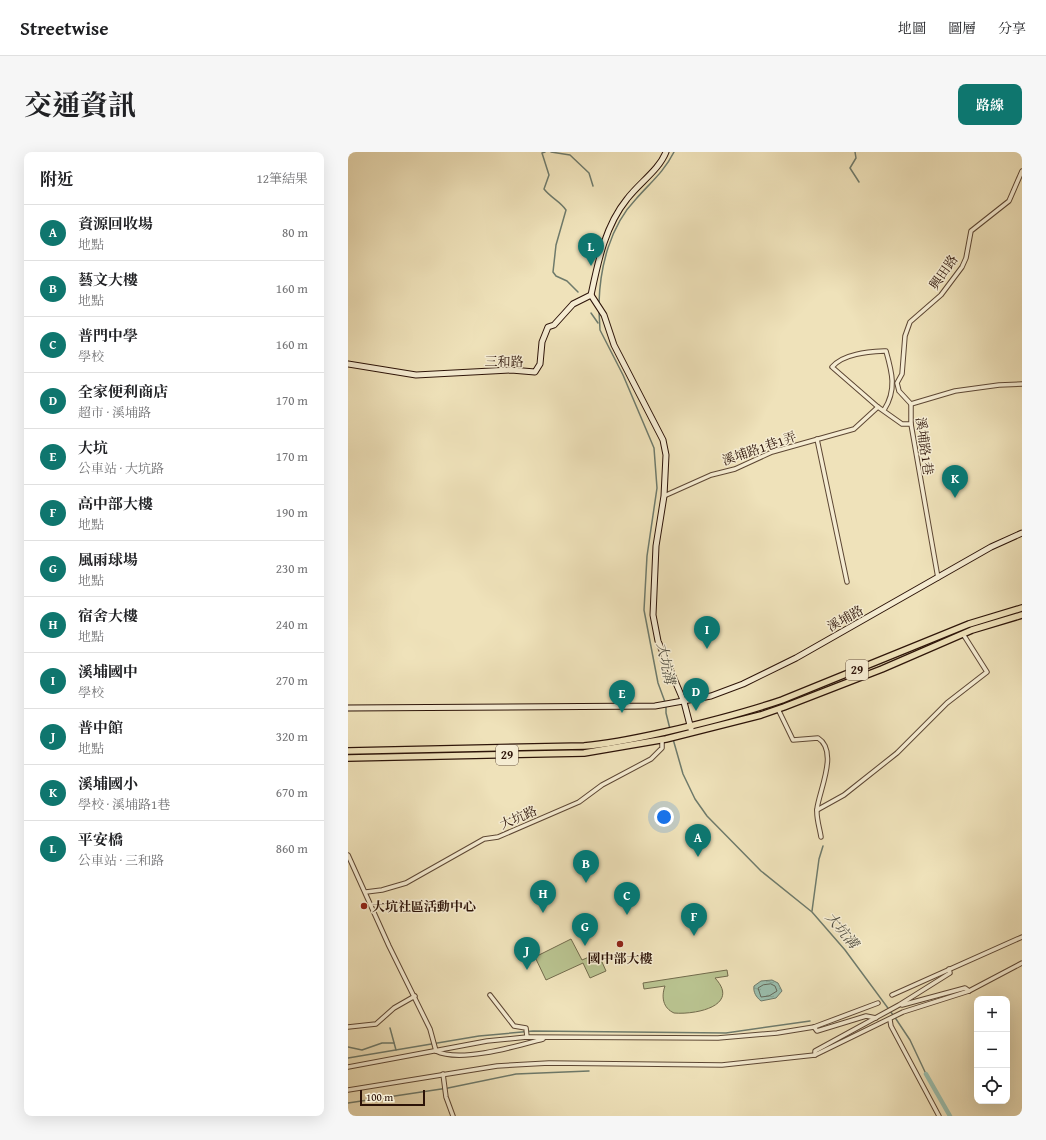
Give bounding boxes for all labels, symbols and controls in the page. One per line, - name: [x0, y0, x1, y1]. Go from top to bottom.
- text: Streetwise: [20, 14, 109, 42]
- text: 地圖: [898, 18, 926, 38]
- text: 圖層: [948, 18, 976, 38]
- text: 分享: [998, 18, 1026, 38]
- text: 交通資訊: [24, 84, 136, 125]
- button: 路線: [958, 84, 1022, 125]
- text: 附近: [40, 166, 74, 191]
- text: 12筆結果: [256, 169, 308, 188]
- text: 資源回收場: [78, 213, 153, 234]
- text: A: [49, 223, 57, 242]
- text: 80 m: [282, 223, 308, 242]
- pin: L: [578, 233, 604, 266]
- text: 地點: [78, 235, 104, 254]
- street label: 興田路: [924, 251, 962, 294]
- text: 藝文大樓: [78, 269, 138, 290]
- text: B: [49, 279, 57, 298]
- text: 160 m: [276, 279, 308, 298]
- text: 地點: [78, 291, 104, 310]
- text: 普門中學: [78, 325, 138, 346]
- text: C: [49, 335, 57, 354]
- text: 160 m: [276, 335, 308, 354]
- text: 學校: [78, 347, 104, 366]
- street label: 三和路: [484, 352, 524, 371]
- text: 全家便利商店: [78, 381, 168, 402]
- text: D: [49, 391, 57, 410]
- text: 170 m: [276, 391, 308, 410]
- text: 超市 · 溪埔路: [78, 403, 151, 422]
- street label: 溪埔路1巷: [911, 416, 938, 476]
- street label: 溪埔路1巷1弄: [719, 427, 799, 470]
- text: 大坑: [78, 437, 108, 458]
- text: E: [50, 447, 56, 466]
- text: 170 m: [276, 447, 308, 466]
- text: 公車站 · 大坑路: [78, 459, 164, 478]
- pin: K: [942, 465, 968, 498]
- text: 高中部大樓: [78, 493, 153, 514]
- text: F: [50, 503, 56, 522]
- text: 190 m: [276, 503, 308, 522]
- text: 地點: [78, 515, 104, 534]
- text: 風雨球場: [78, 549, 138, 570]
- text: G: [49, 559, 57, 578]
- text: 230 m: [276, 559, 308, 578]
- text: 地點: [78, 571, 104, 590]
- street label: 溪埔路: [824, 601, 867, 636]
- text: 宿舍大樓: [78, 605, 138, 626]
- text: H: [48, 615, 58, 634]
- text: 240 m: [276, 615, 308, 634]
- pin: I: [694, 616, 720, 649]
- text: 地點: [78, 627, 104, 646]
- water label: 大坑溝: [652, 640, 681, 688]
- road number: 29: [846, 660, 868, 680]
- text: 溪埔國中: [78, 661, 138, 682]
- text: I: [51, 671, 55, 690]
- text: 270 m: [276, 671, 308, 690]
- pin: D: [683, 678, 709, 711]
- pin: E: [609, 680, 635, 713]
- text: 學校: [78, 683, 104, 702]
- text: 普中館: [78, 717, 123, 738]
- text: J: [51, 727, 55, 746]
- text: 320 m: [276, 727, 308, 746]
- text: 地點: [78, 739, 104, 758]
- road number: 29: [496, 745, 518, 765]
- text: 溪埔國小: [78, 773, 138, 794]
- text: K: [49, 783, 57, 802]
- text: 670 m: [276, 783, 308, 802]
- text: 學校 · 溪埔路1巷: [78, 795, 170, 814]
- street label: 大坑路: [497, 801, 540, 834]
- your location: [654, 807, 674, 827]
- pin: A: [685, 824, 711, 857]
- text: 平安橋: [78, 829, 123, 850]
- text: L: [50, 839, 56, 858]
- text: 860 m: [276, 839, 308, 858]
- pin: B: [573, 850, 599, 883]
- text: 公車站 · 三和路: [78, 851, 164, 870]
- pin: H: [530, 880, 556, 913]
- pin: C: [614, 882, 640, 915]
- place label: 大坑社區活動中心: [372, 897, 476, 916]
- marker: 大坑社區活動中心: [359, 901, 369, 911]
- pin: F: [681, 903, 707, 936]
- water label: 大坑溝: [821, 907, 864, 954]
- pin: G: [572, 913, 598, 946]
- pin: J: [514, 937, 540, 970]
- marker: 國中部大樓: [615, 939, 625, 949]
- place label: 國中部大樓: [587, 949, 653, 968]
- map controls: [974, 996, 1010, 1104]
- button: +: [974, 996, 1010, 1032]
- button: −: [974, 1032, 1010, 1068]
- button: locate: [974, 1068, 1010, 1104]
- scale bar: [360, 1088, 425, 1107]
- text: 100 m: [366, 1089, 393, 1105]

